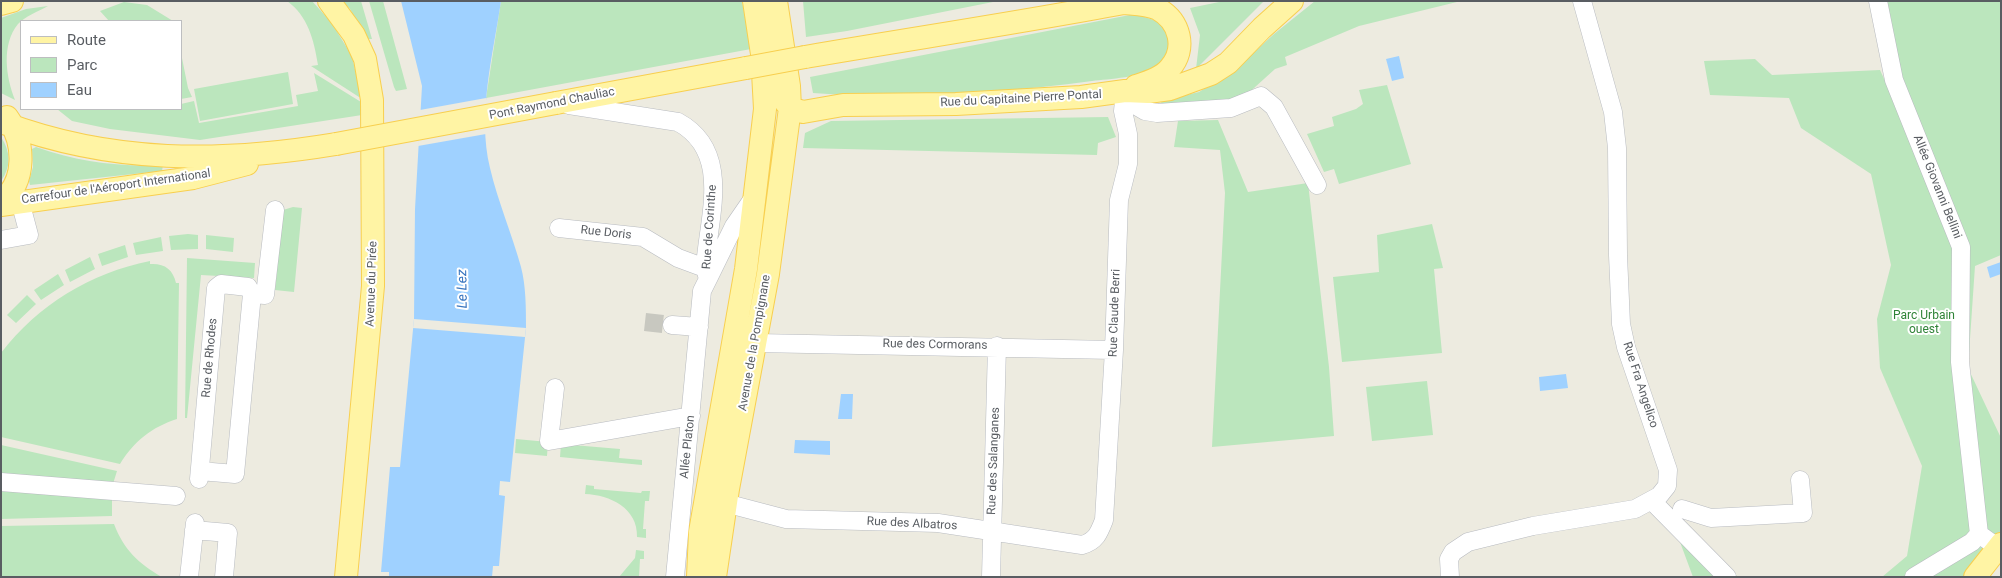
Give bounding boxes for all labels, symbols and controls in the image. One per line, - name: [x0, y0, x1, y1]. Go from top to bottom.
- legend: [20, 20, 182, 110]
- text: Route: [67, 31, 106, 49]
- text: Parc: [67, 56, 97, 74]
- text: Eau: [67, 81, 92, 99]
- street label: Pont Raymond Chauliac: [488, 85, 616, 123]
- street label: Rue du Capitaine Pierre Pontal: [940, 88, 1102, 110]
- street label: Allée Giovanni Bellini: [1910, 133, 1964, 241]
- street label: Carrefour de l'Aéroport International: [21, 167, 211, 207]
- street label: Rue de Corinthe: [700, 184, 720, 270]
- street label: Rue Doris: [580, 223, 632, 243]
- street label: Avenue du Pirée: [363, 241, 381, 327]
- water label: Le Lez: [454, 269, 472, 309]
- street label: Rue Claude Berri: [1106, 269, 1124, 357]
- street label: Avenue de la Pompignane: [736, 274, 774, 412]
- park label: Parc Urbain ouest: [1893, 309, 1955, 337]
- street label: Rue de Rhodes: [199, 318, 221, 398]
- street label: Rue des Cormorans: [882, 337, 988, 353]
- street label: Rue Fra Angelico: [1619, 340, 1661, 430]
- street label: Rue des Salanganes: [985, 407, 1003, 515]
- street label: Allée Platon: [678, 415, 698, 479]
- street label: Rue des Albatros: [866, 514, 958, 534]

